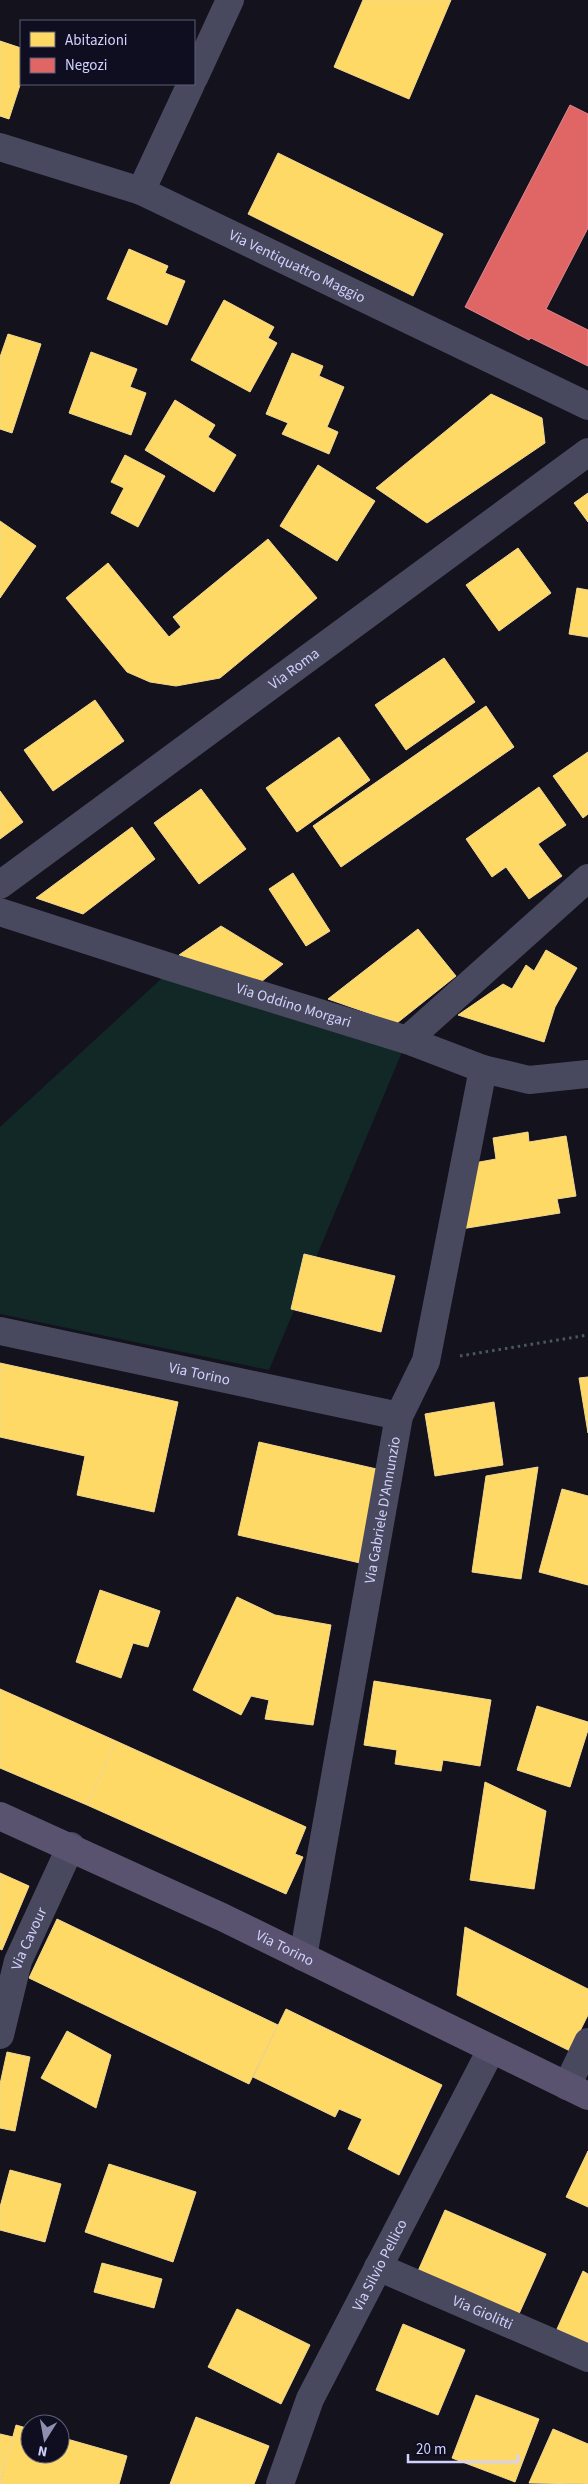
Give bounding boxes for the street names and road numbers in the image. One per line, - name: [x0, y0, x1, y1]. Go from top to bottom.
- street label: Via Ventiquattro Maggio: [225, 225, 369, 308]
- street label: Via Roma: [264, 643, 324, 695]
- street label: Via Oddino Morgari: [233, 978, 354, 1033]
- street label: Via Torino: [167, 1357, 232, 1391]
- street label: Via Gabriele D'Annunzio: [359, 1435, 406, 1585]
- street label: Via Cavour: [6, 1903, 53, 1972]
- street label: Via Torino: [252, 1925, 317, 1971]
- street label: Via Silvio Pellico: [347, 2216, 412, 2315]
- street label: Via Giolitti: [449, 2290, 516, 2335]

